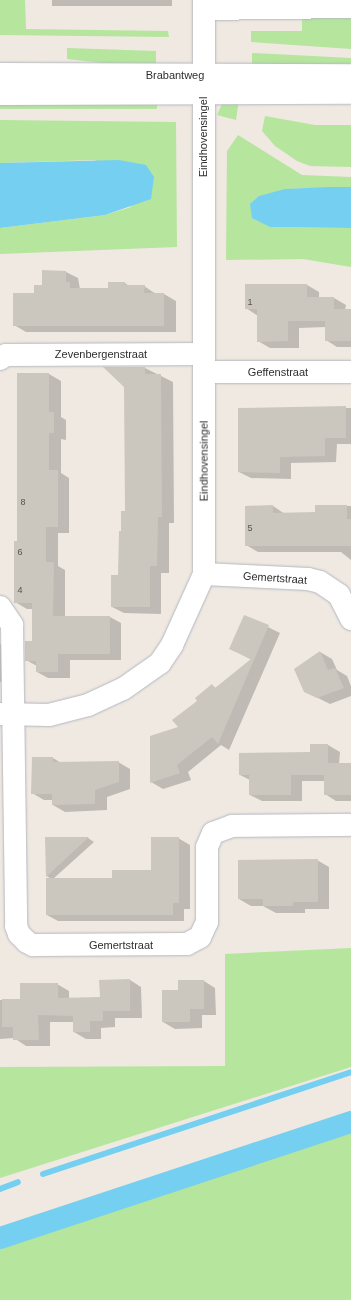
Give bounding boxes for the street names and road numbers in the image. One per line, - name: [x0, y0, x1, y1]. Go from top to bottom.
- street label: Brabantweg: [146, 68, 204, 82]
- street label: Eindhovensingel: [196, 97, 210, 177]
- street label: Zevenbergenstraat: [55, 347, 147, 361]
- street label: Geffenstraat: [248, 365, 308, 379]
- street label: Eindhovensingel: [197, 421, 211, 501]
- street label: Gemertstraat: [243, 569, 307, 587]
- street label: Gemertstraat: [89, 938, 153, 952]

